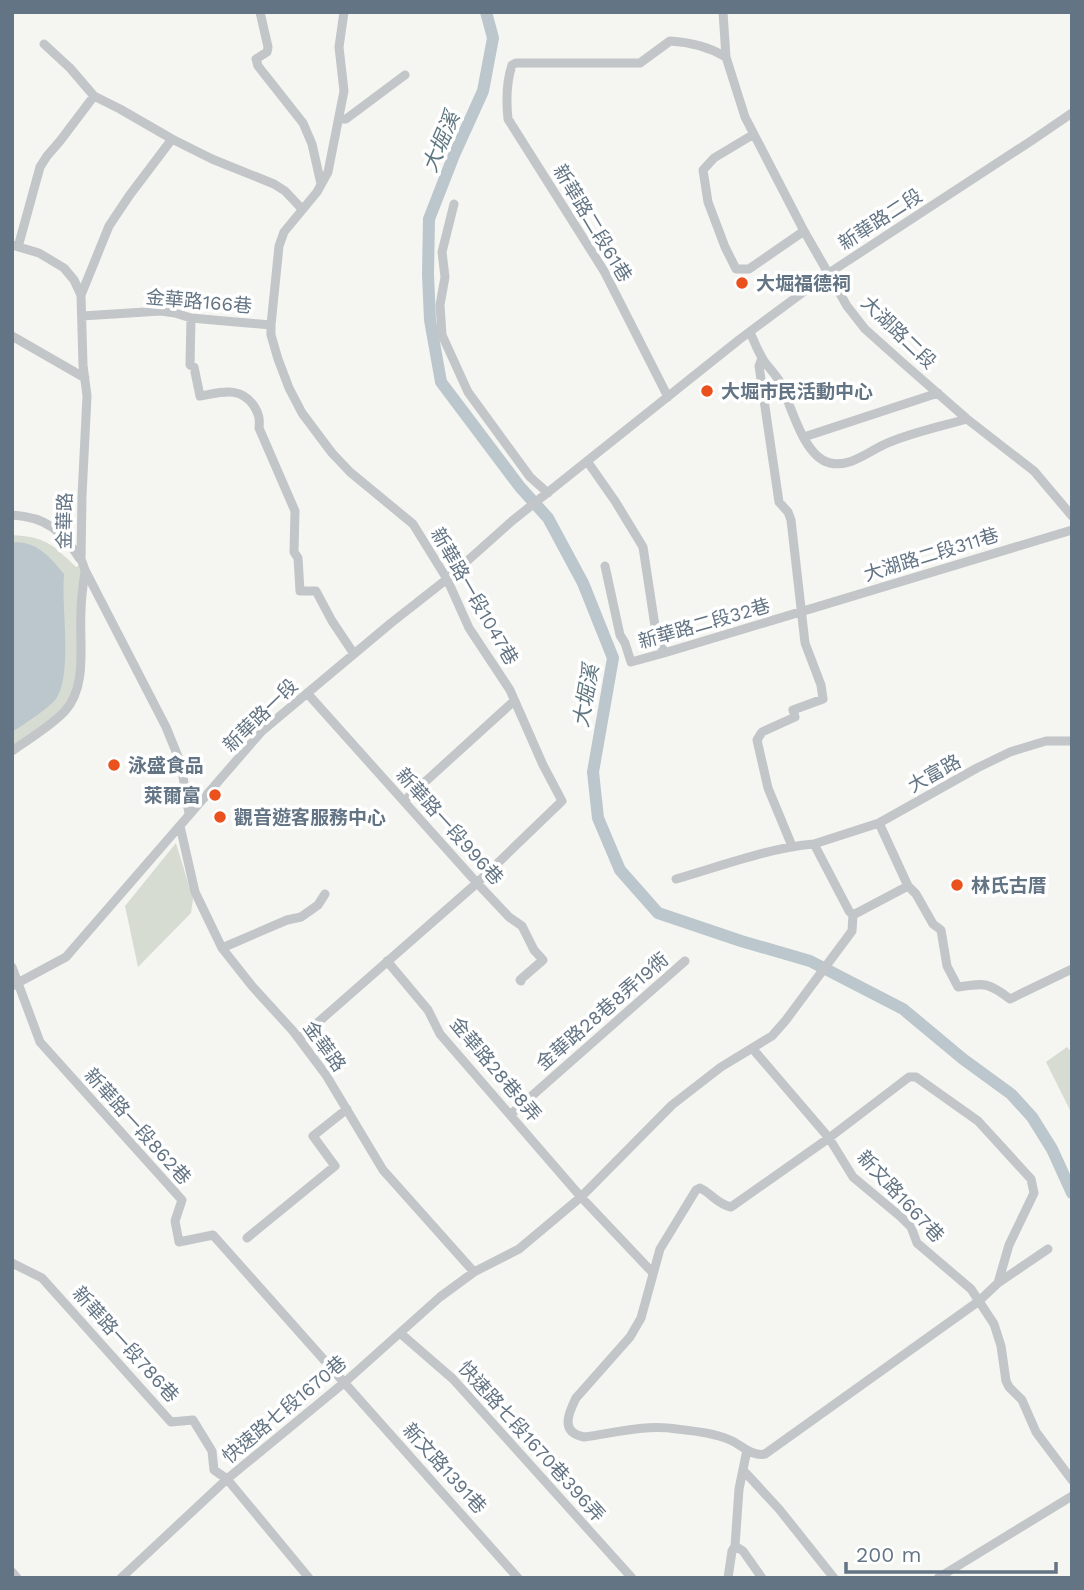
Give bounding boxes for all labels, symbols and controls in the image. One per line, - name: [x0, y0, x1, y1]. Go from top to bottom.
- water label: 大堀溪: [417, 105, 466, 176]
- street label: 新華路二段61巷: [548, 160, 637, 286]
- street label: 新華路二段: [834, 184, 926, 255]
- place label: 大堀福德祠: [756, 272, 851, 295]
- marker: 大堀福德祠: [734, 275, 750, 291]
- street label: 金華路166巷: [145, 285, 253, 318]
- street label: 大湖路二段: [856, 291, 941, 374]
- place label: 大堀市民活動中心: [721, 380, 873, 403]
- marker: 大堀市民活動中心: [699, 383, 715, 399]
- street label: 金華路: [53, 492, 76, 550]
- street label: 大湖路二段311巷: [861, 523, 1001, 586]
- street label: 新華路一段1047巷: [426, 524, 523, 669]
- street label: 新華路二段32巷: [636, 594, 773, 653]
- water label: 大堀溪: [568, 660, 604, 729]
- street label: 新華路一段: [218, 674, 303, 757]
- street label: 大富路: [904, 750, 965, 797]
- place label: 泳盛食品: [128, 754, 204, 777]
- marker: 泳盛食品: [106, 757, 122, 773]
- street label: 新華路一段996巷: [391, 763, 508, 889]
- place label: 萊爾富: [144, 784, 201, 807]
- marker: 萊爾富: [207, 787, 223, 803]
- place label: 觀音遊客服務中心: [234, 806, 386, 829]
- marker: 觀音遊客服務中心: [212, 809, 228, 825]
- place label: 林氏古厝: [971, 874, 1047, 897]
- marker: 林氏古厝: [949, 877, 965, 893]
- street label: 金華路28巷8弄19衖: [532, 948, 673, 1075]
- street label: 金華路28巷8弄: [445, 1012, 546, 1126]
- street label: 金華路: [299, 1016, 351, 1076]
- street label: 新華路一段862巷: [79, 1064, 196, 1189]
- street label: 新文路1667巷: [852, 1146, 949, 1247]
- street label: 新華路一段786巷: [68, 1282, 184, 1407]
- street label: 快速路七段1670巷: [218, 1351, 351, 1468]
- street label: 快速路七段1670巷396弄: [453, 1356, 610, 1526]
- street label: 新文路1391巷: [398, 1418, 491, 1518]
- scale bar: [846, 1530, 1056, 1574]
- text: 200 m: [856, 1542, 922, 1567]

